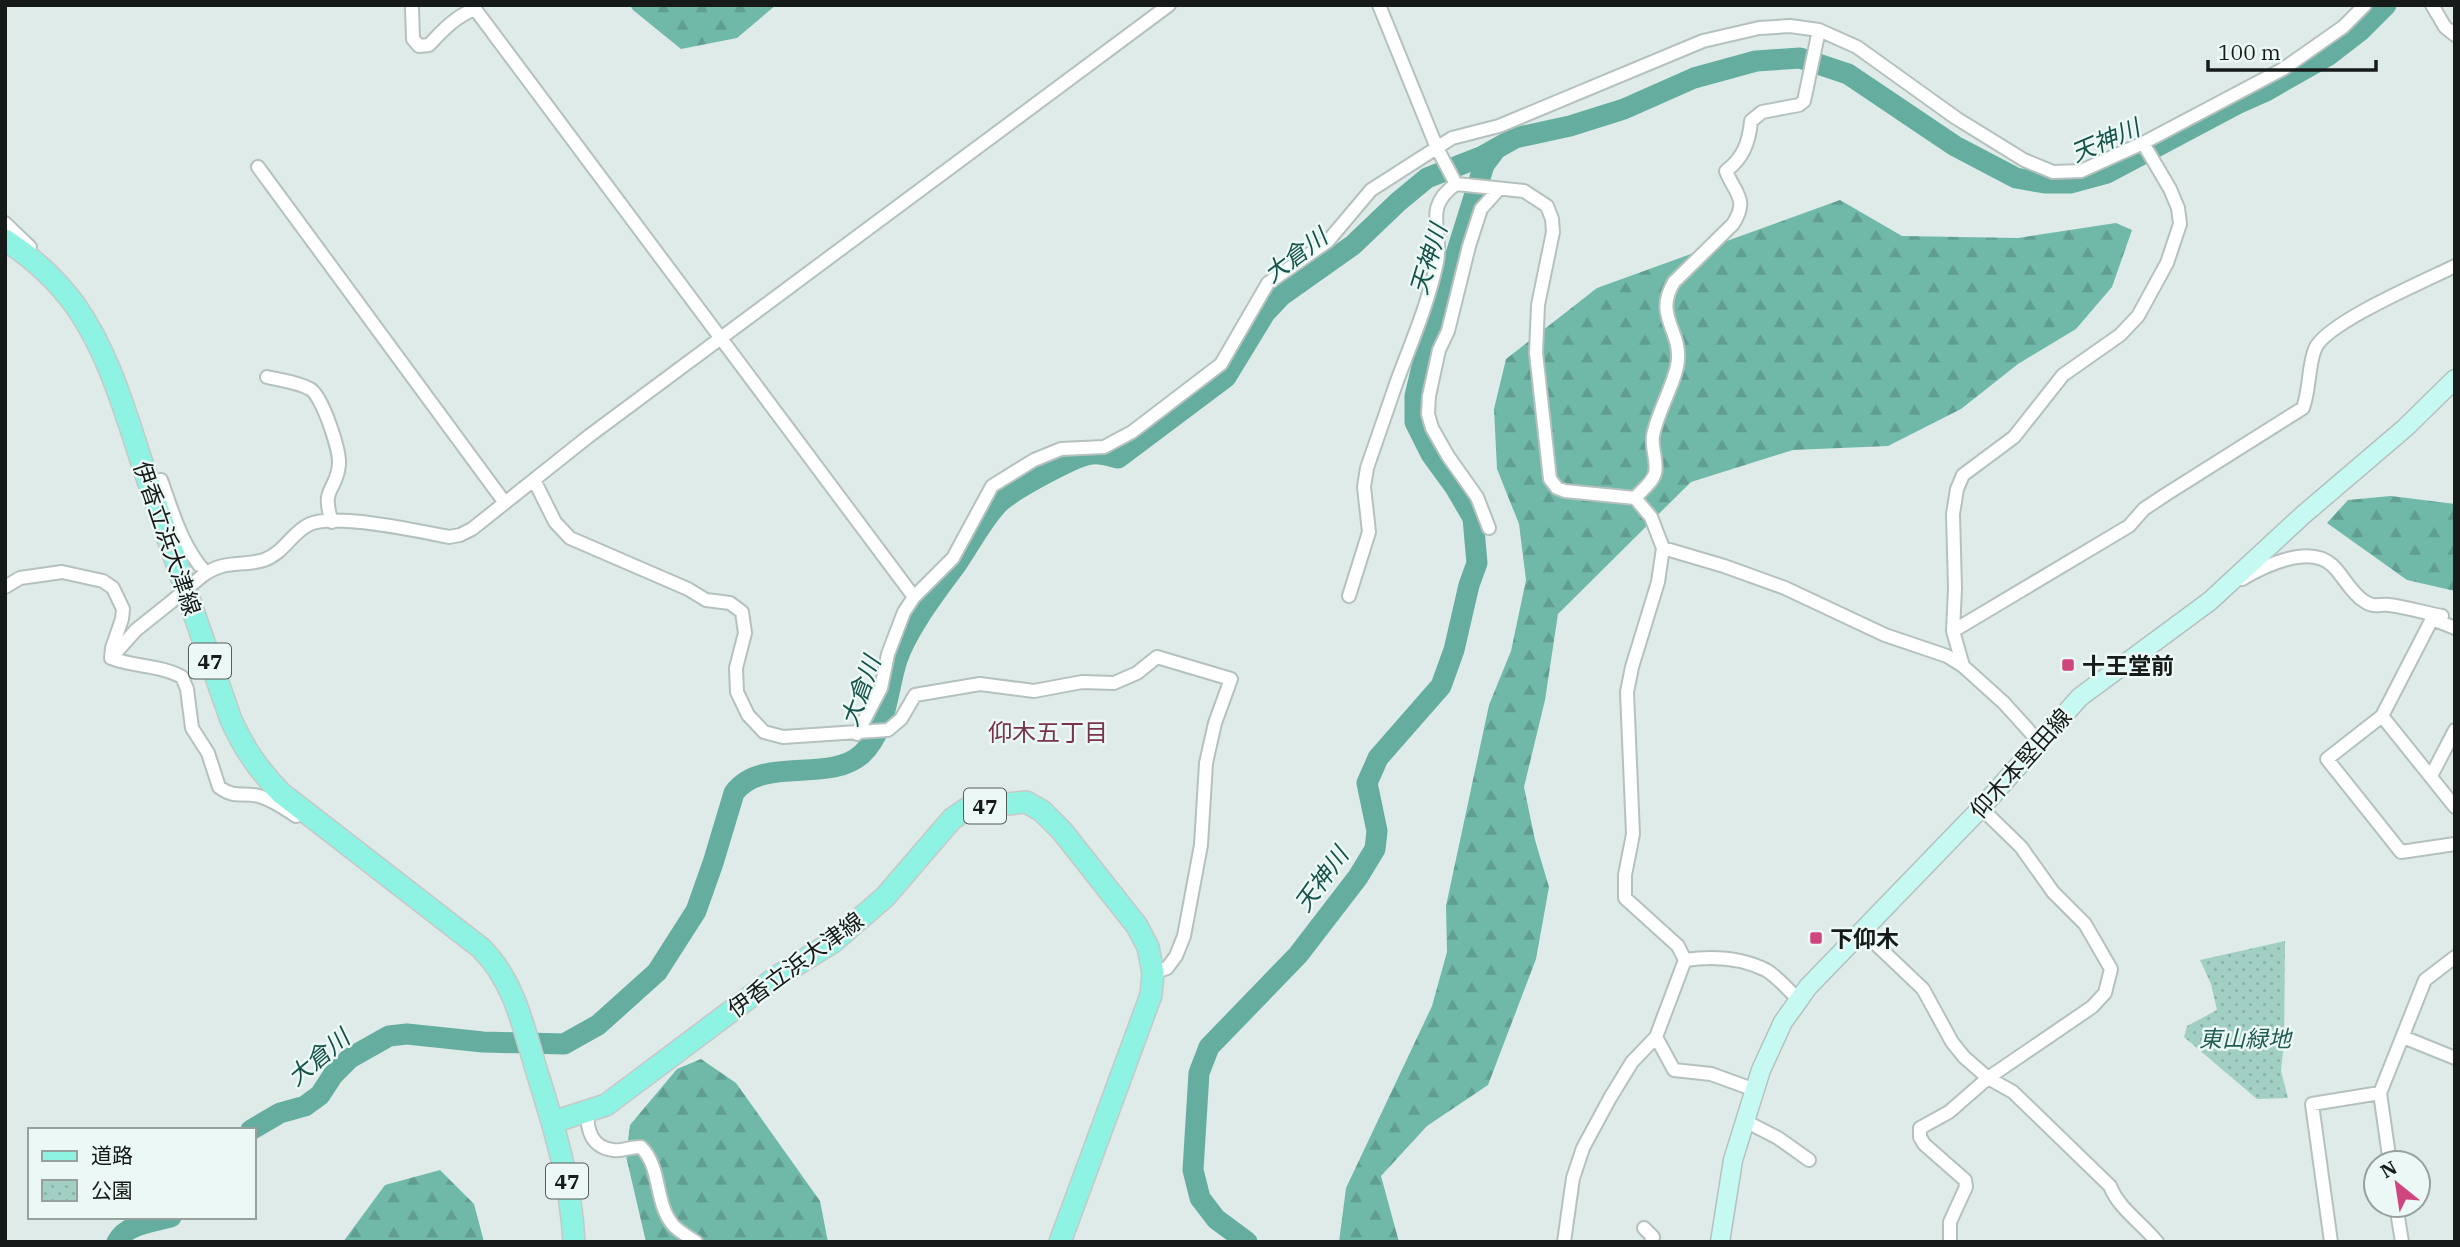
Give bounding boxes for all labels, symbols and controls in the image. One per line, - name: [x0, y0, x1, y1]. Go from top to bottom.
- scale bar: [2208, 28, 2376, 72]
- text: 100 m: [2218, 38, 2281, 66]
- water label: 天神川: [2066, 110, 2147, 169]
- water label: 天神川: [1402, 217, 1455, 298]
- water label: 大倉川: [1257, 219, 1336, 289]
- street label: 伊香立浜大津線: [128, 457, 208, 619]
- road number: 47: [189, 644, 231, 678]
- water label: 大倉川: [833, 649, 888, 730]
- place label: 十王堂前: [2082, 650, 2174, 680]
- marker: 十王堂前: [2060, 657, 2076, 673]
- street label: 仰木本堅田線: [1963, 702, 2077, 824]
- district label: 仰木五丁目: [988, 716, 1108, 748]
- road number: 47: [964, 788, 1006, 824]
- water label: 天神川: [1287, 838, 1357, 918]
- street label: 伊香立浜大津線: [721, 905, 869, 1023]
- place label: 下仰木: [1830, 923, 1899, 953]
- marker: 下仰木: [1808, 930, 1824, 946]
- water label: 大倉川: [280, 1020, 358, 1092]
- park label: 東山緑地: [2199, 1023, 2293, 1053]
- legend: [28, 1128, 256, 1219]
- text: 道路: [91, 1141, 133, 1169]
- north arrow: [2362, 1149, 2432, 1219]
- text: N: [2376, 1155, 2401, 1183]
- road number: 47: [546, 1164, 588, 1198]
- text: 公園: [91, 1176, 133, 1204]

